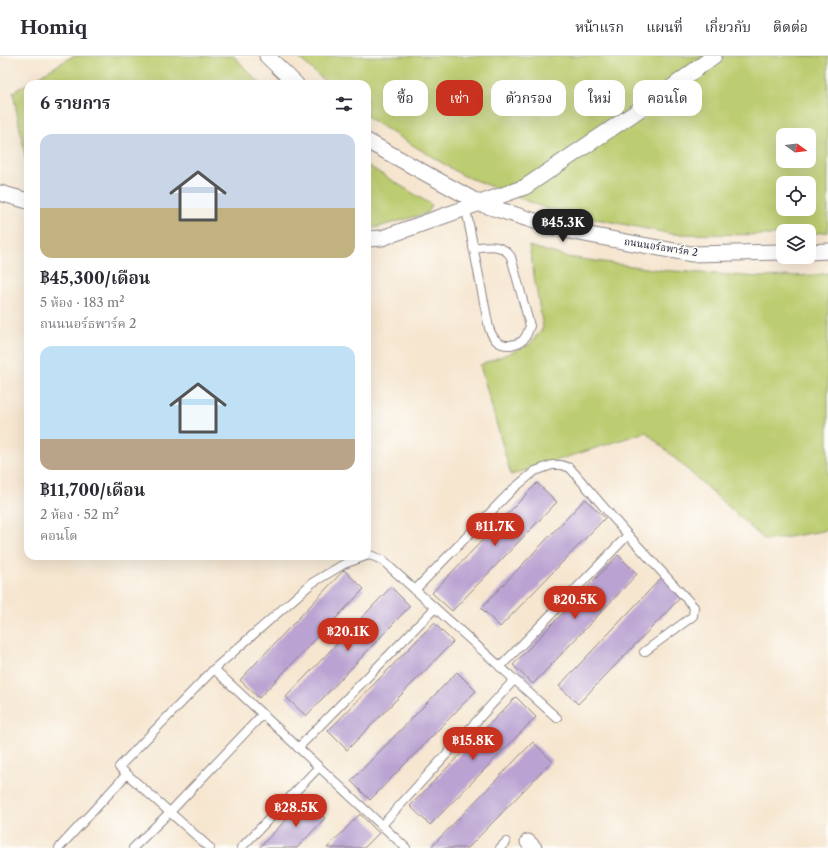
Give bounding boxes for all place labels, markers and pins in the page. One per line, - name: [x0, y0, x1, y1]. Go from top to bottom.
- pin: ฿45.3K: [530, 209, 596, 243]
- pin: ฿11.7K: [462, 513, 528, 547]
- pin: ฿20.5K: [542, 586, 608, 620]
- pin: ฿20.1K: [315, 618, 381, 652]
- pin: ฿15.8K: [440, 727, 506, 761]
- pin: ฿28.5K: [263, 794, 329, 828]

